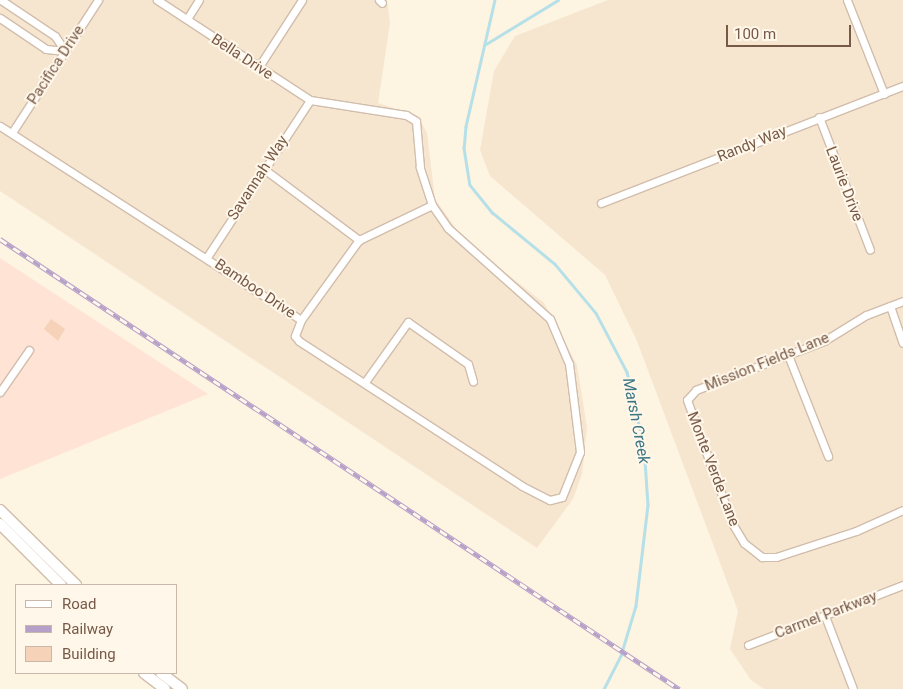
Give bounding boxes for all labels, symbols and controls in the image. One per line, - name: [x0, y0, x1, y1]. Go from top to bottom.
- scale bar: [728, 15, 853, 47]
- street label: Pacifica Drive: [24, 22, 88, 108]
- text: 100 m: [734, 25, 776, 43]
- street label: Bella Drive: [208, 30, 276, 84]
- street label: Randy Way: [715, 122, 789, 166]
- street label: Savannah Way: [224, 132, 292, 224]
- street label: Laurie Drive: [822, 144, 866, 224]
- street label: Bamboo Drive: [211, 255, 299, 323]
- street label: Mission Fields Lane: [702, 329, 832, 395]
- water label: Marsh Creek: [618, 376, 654, 466]
- street label: Monte Verde Lane: [683, 409, 743, 529]
- legend: [15, 584, 178, 674]
- street label: Carmel Parkway: [772, 587, 880, 643]
- text: Road: [62, 595, 96, 613]
- text: Railway: [62, 620, 113, 638]
- text: Building: [62, 645, 116, 663]

